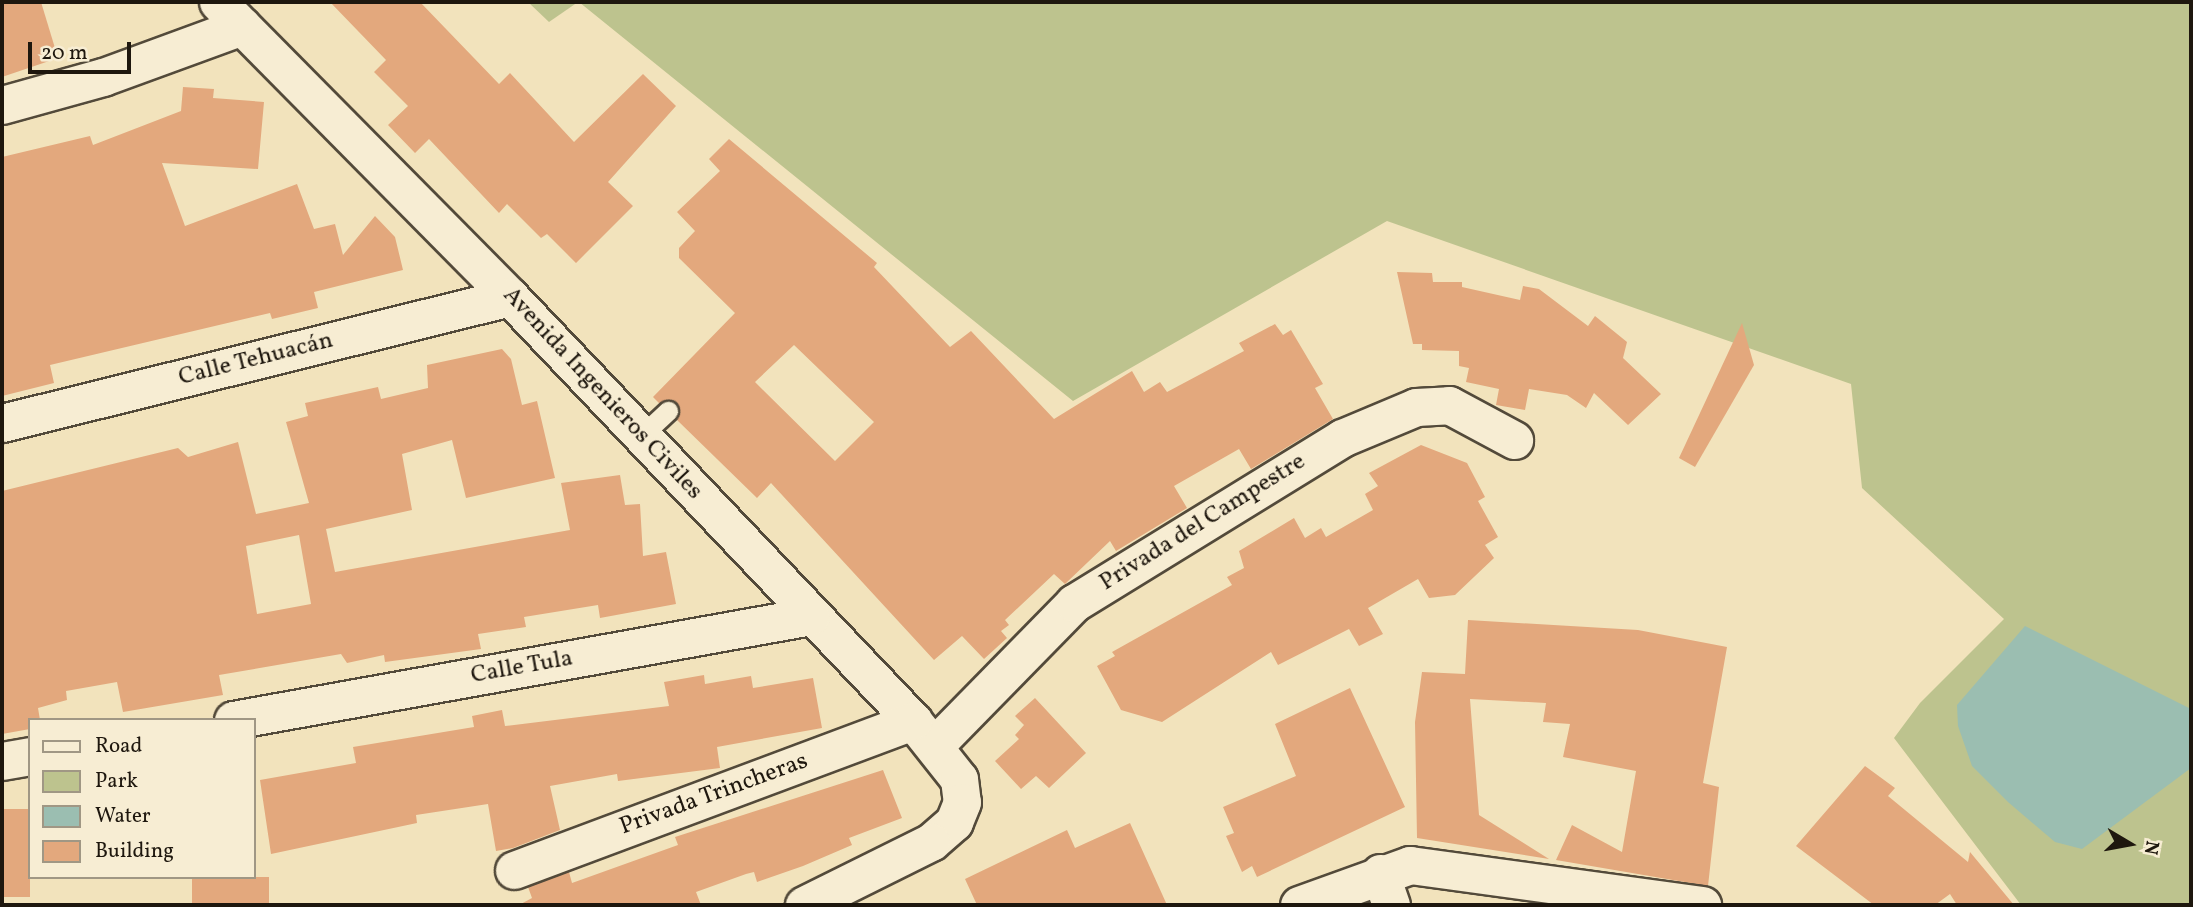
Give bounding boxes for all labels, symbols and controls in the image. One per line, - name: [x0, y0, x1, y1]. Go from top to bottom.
- scale bar: [32, 28, 135, 72]
- text: 20 m: [41, 39, 87, 68]
- street label: Avenida Ingenieros Civiles: [496, 282, 708, 506]
- street label: Calle Tehuacán: [176, 327, 336, 393]
- street label: Privada del Campestre: [1095, 448, 1311, 598]
- street label: Calle Tula: [468, 645, 576, 691]
- legend: [28, 718, 256, 879]
- text: Road: [95, 732, 142, 761]
- street label: Privada Trincheras: [616, 747, 812, 843]
- text: Park: [95, 767, 138, 796]
- text: Water: [95, 802, 151, 831]
- north arrow: [2095, 809, 2165, 879]
- text: Building: [95, 837, 174, 866]
- text: N: [2137, 839, 2165, 857]

